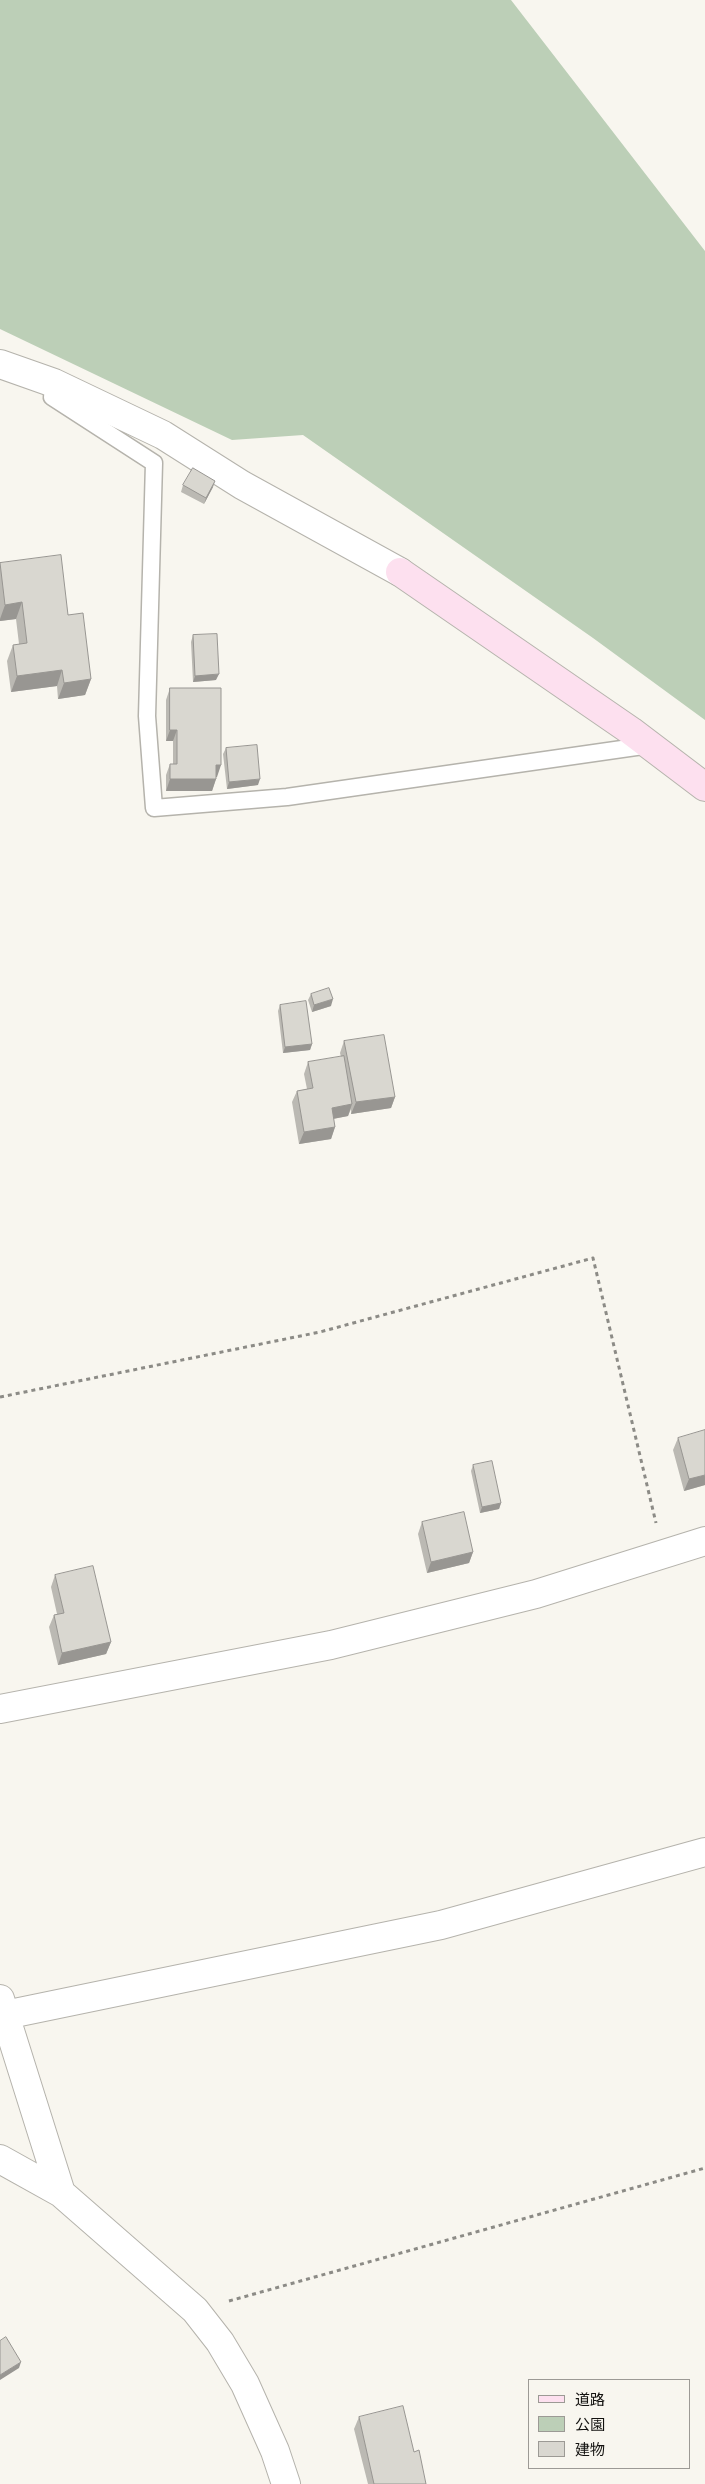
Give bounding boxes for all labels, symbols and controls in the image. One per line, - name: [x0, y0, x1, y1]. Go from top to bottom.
- legend: [528, 2379, 690, 2469]
- text: 道路: [575, 2389, 605, 2410]
- text: 公園: [575, 2414, 605, 2435]
- text: 建物: [575, 2439, 605, 2460]

